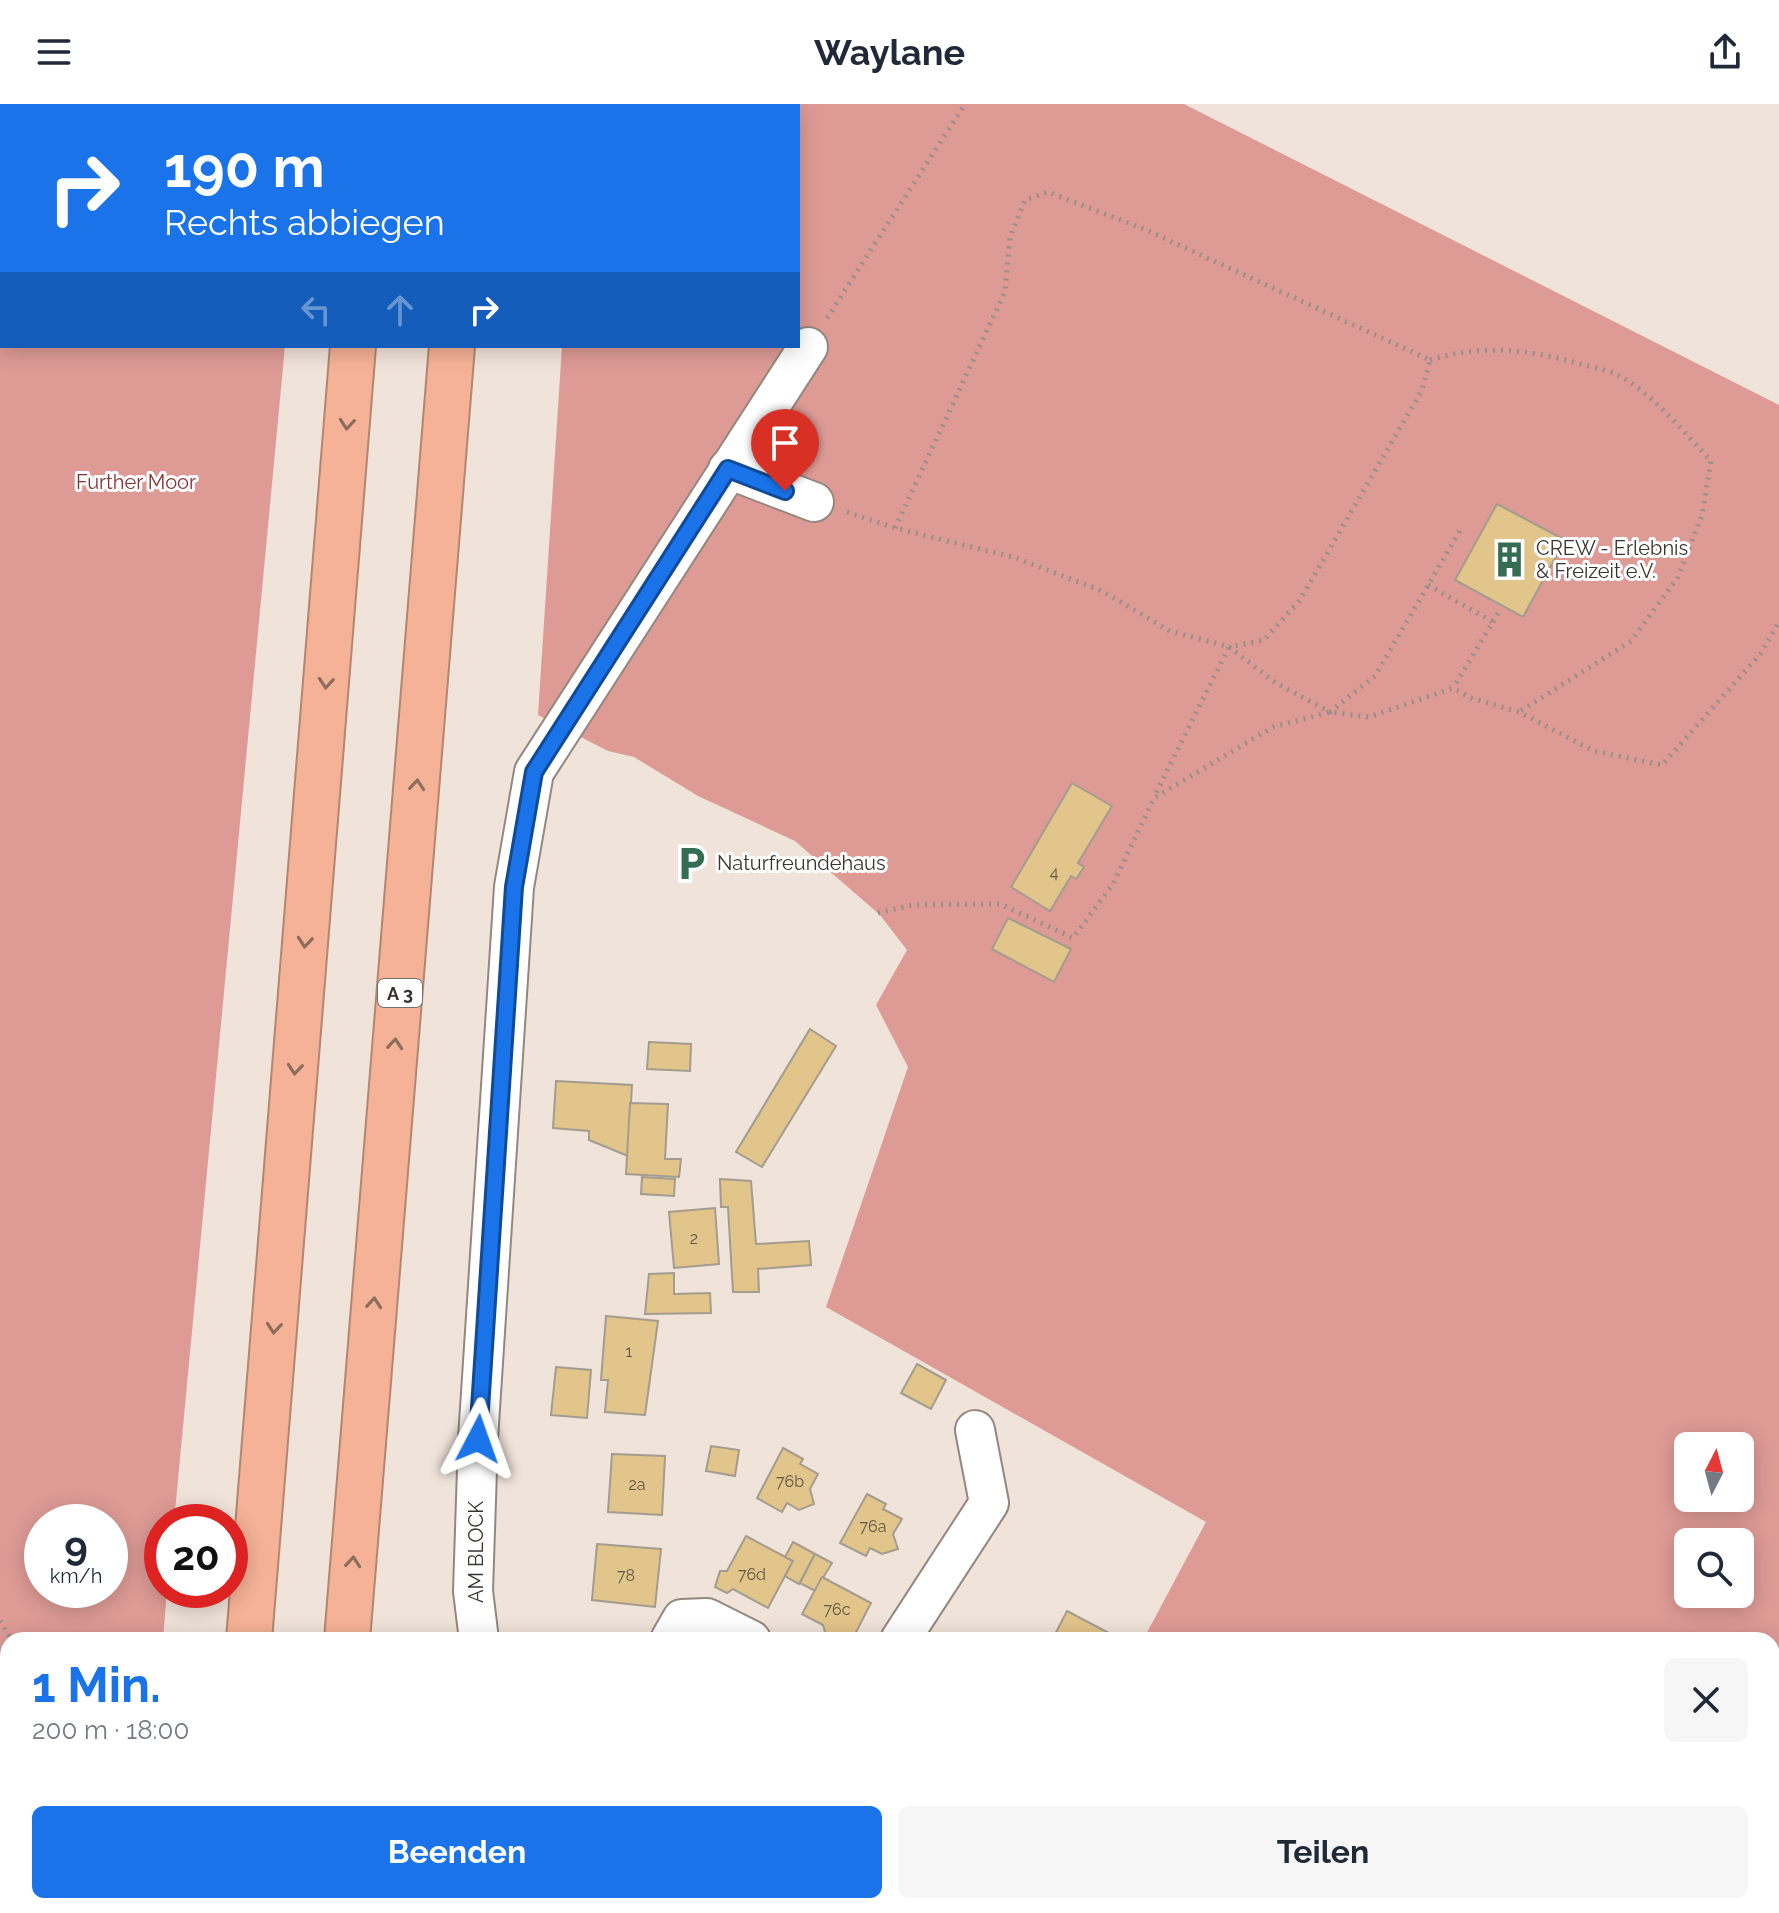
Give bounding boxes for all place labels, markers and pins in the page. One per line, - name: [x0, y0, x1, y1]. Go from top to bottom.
- pin: [751, 409, 819, 491]
- place label: CREW - Erlebnis & Freizeit e.V.: [1536, 536, 1688, 583]
- building icon: CREW - Erlebnis & Freizeit e.V.: [1491, 541, 1529, 579]
- parking icon: Naturfreundehaus: [672, 844, 710, 882]
- place label: Naturfreundehaus: [717, 851, 886, 875]

